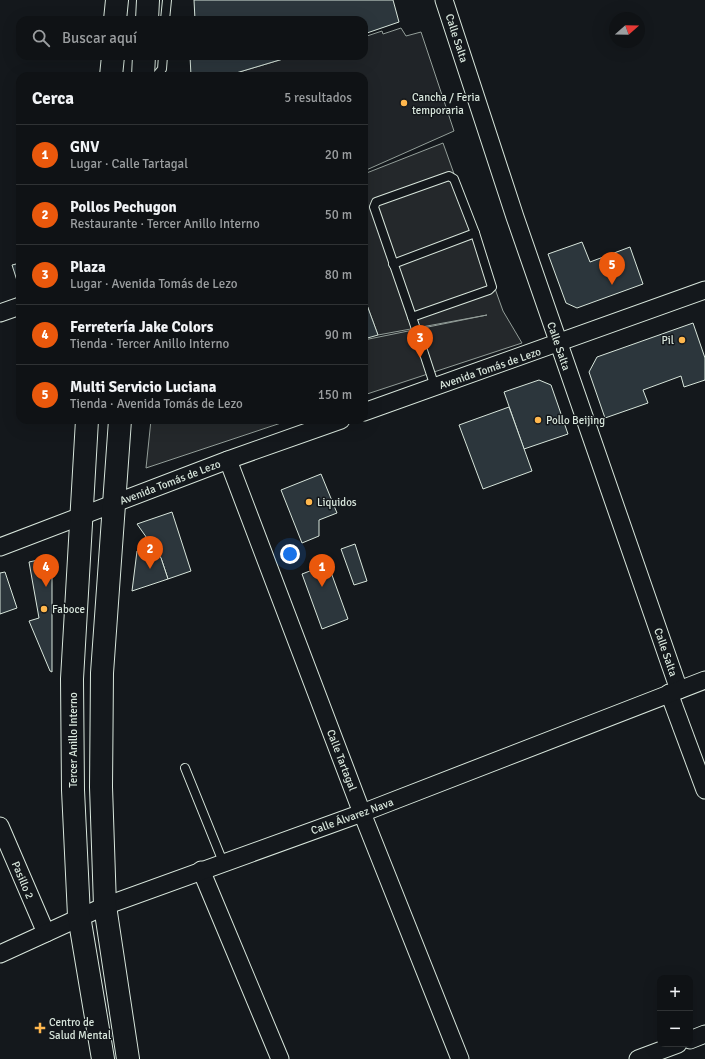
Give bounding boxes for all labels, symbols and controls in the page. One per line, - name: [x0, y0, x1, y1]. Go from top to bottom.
- street label: Calle Salta: [443, 12, 471, 65]
- north arrow: [609, 12, 645, 48]
- search box: [16, 16, 368, 60]
- icon: search: [30, 27, 52, 49]
- text: Buscar aquí: [62, 29, 137, 47]
- text: Cerca: [32, 88, 74, 109]
- text: 5 resultados: [284, 90, 352, 106]
- place label: Cancha / Feria temporaria: [412, 91, 481, 117]
- marker: Cancha / Feria temporaria: [399, 98, 409, 108]
- text: GNV: [70, 138, 99, 156]
- text: 1: [41, 147, 49, 163]
- text: 20 m: [325, 147, 352, 163]
- text: Lugar · Calle Tartagal: [70, 156, 188, 172]
- text: Pollos Pechugon: [70, 198, 177, 216]
- text: 2: [41, 207, 49, 223]
- text: 50 m: [325, 207, 352, 223]
- text: Restaurante · Tercer Anillo Interno: [70, 216, 260, 232]
- pin: 5: [599, 252, 625, 285]
- text: Plaza: [70, 258, 106, 276]
- text: 3: [41, 267, 49, 283]
- text: 80 m: [325, 267, 352, 283]
- text: Lugar · Avenida Tomás de Lezo: [70, 276, 238, 292]
- text: Ferretería Jake Colors: [70, 318, 213, 336]
- street label: Calle Salta: [544, 320, 573, 373]
- pin: 3: [407, 325, 433, 358]
- text: 4: [41, 327, 49, 343]
- text: 90 m: [325, 327, 352, 343]
- place label: Pil: [662, 334, 674, 347]
- marker: Pil: [677, 335, 687, 345]
- text: Tienda · Tercer Anillo Interno: [70, 336, 229, 352]
- street label: Avenida Tomás de Lezo: [438, 345, 543, 392]
- text: Multi Servicio Luciana: [70, 378, 216, 396]
- text: 5: [41, 387, 49, 403]
- text: 150 m: [318, 387, 352, 403]
- text: Tienda · Avenida Tomás de Lezo: [70, 396, 243, 412]
- place label: Pollo Beijing: [546, 414, 605, 427]
- marker: Pollo Beijing: [533, 415, 543, 425]
- street label: Avenida Tomás de Lezo: [118, 457, 223, 508]
- place label: Liquidos: [317, 496, 357, 509]
- marker: Liquidos: [304, 497, 314, 507]
- pin: 2: [137, 536, 163, 569]
- your location: [280, 544, 300, 564]
- pin: 4: [33, 554, 59, 587]
- pin: 1: [309, 554, 335, 587]
- place label: Faboce: [52, 603, 85, 616]
- marker: Faboce: [39, 604, 49, 614]
- street label: Calle Salta: [651, 626, 680, 679]
- street label: Tercer Anillo Interno: [67, 692, 80, 788]
- street label: Calle Tartagal: [324, 728, 359, 793]
- street label: Calle Álvarez Nava: [309, 794, 396, 837]
- street label: Pasillo 2: [9, 859, 36, 901]
- map controls: [657, 975, 693, 1047]
- button: +: [657, 975, 693, 1011]
- button: −: [657, 1011, 693, 1047]
- place label: Centro de Salud Mental: [49, 1016, 111, 1042]
- marker: Centro de Salud Mental: [34, 1022, 46, 1034]

